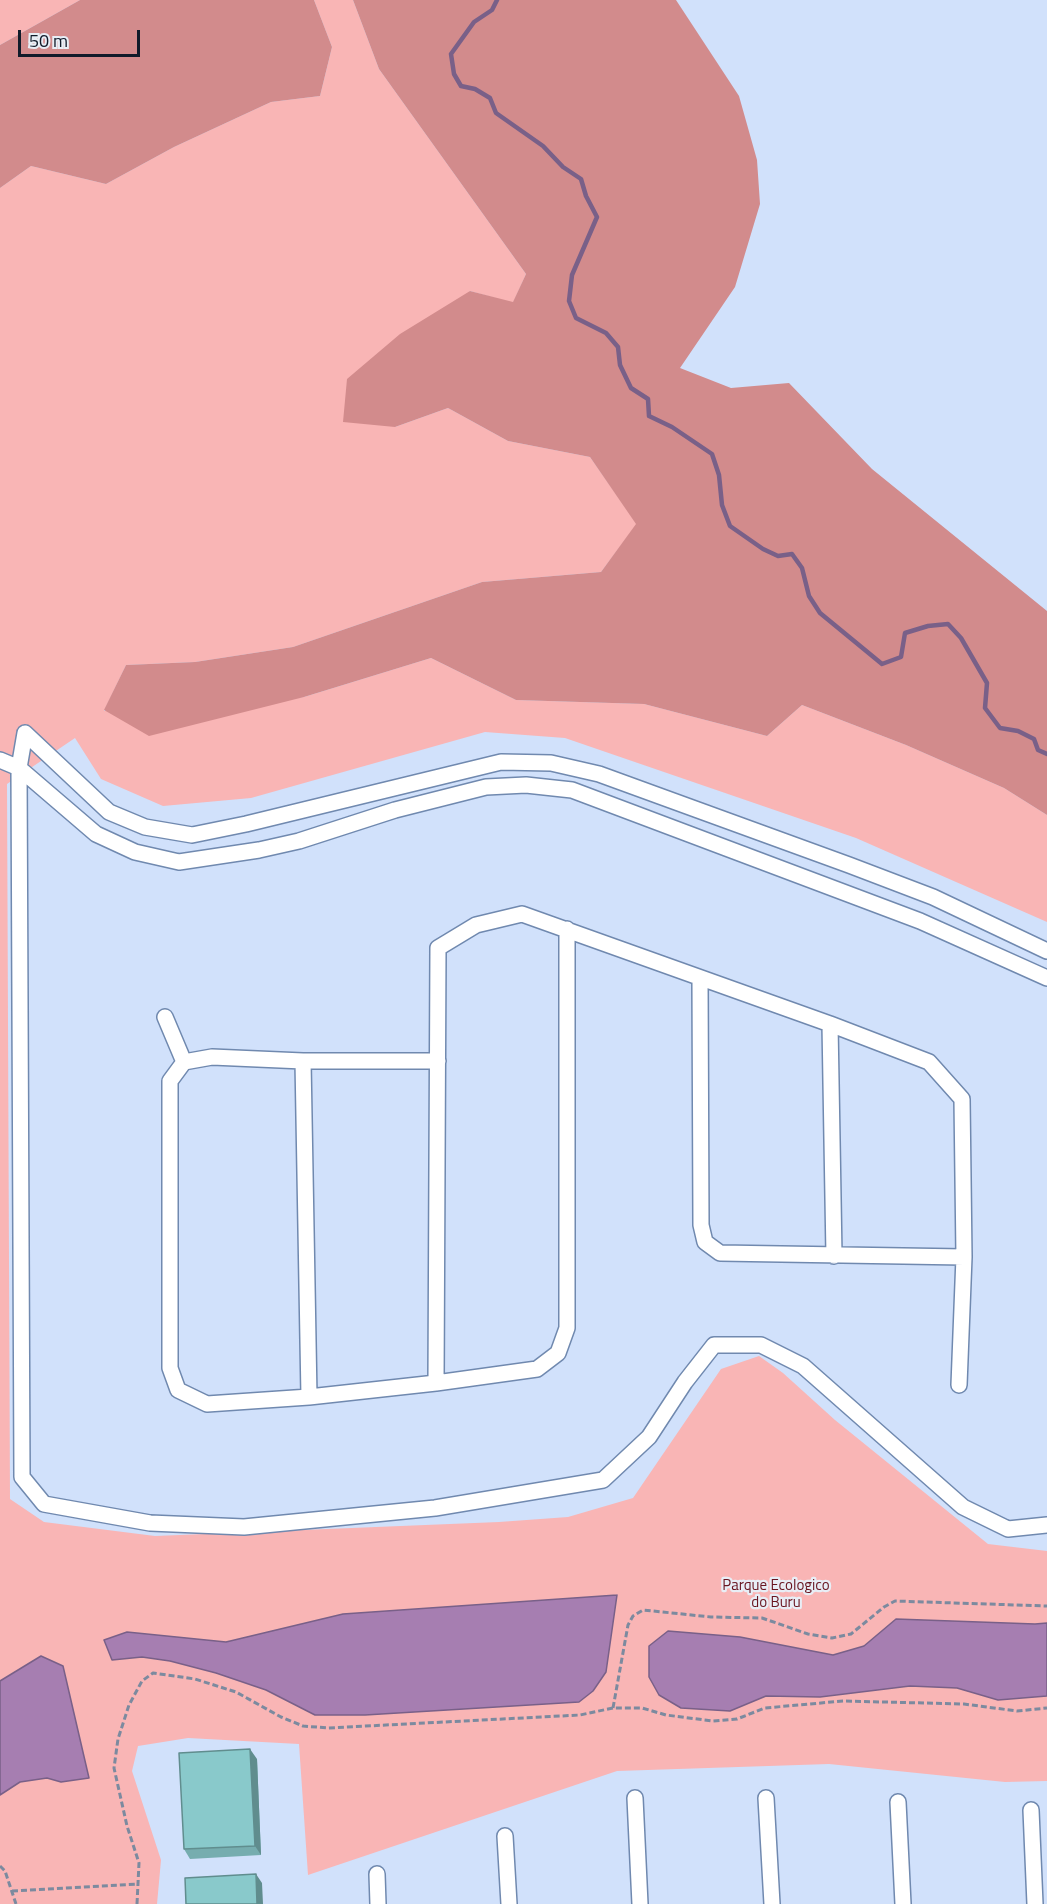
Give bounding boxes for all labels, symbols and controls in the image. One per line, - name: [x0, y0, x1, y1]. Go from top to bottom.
- scale bar: [21, 18, 142, 56]
- text: 50 m: [29, 27, 68, 54]
- park label: Parque Ecologico do Buru: [722, 1577, 830, 1612]

